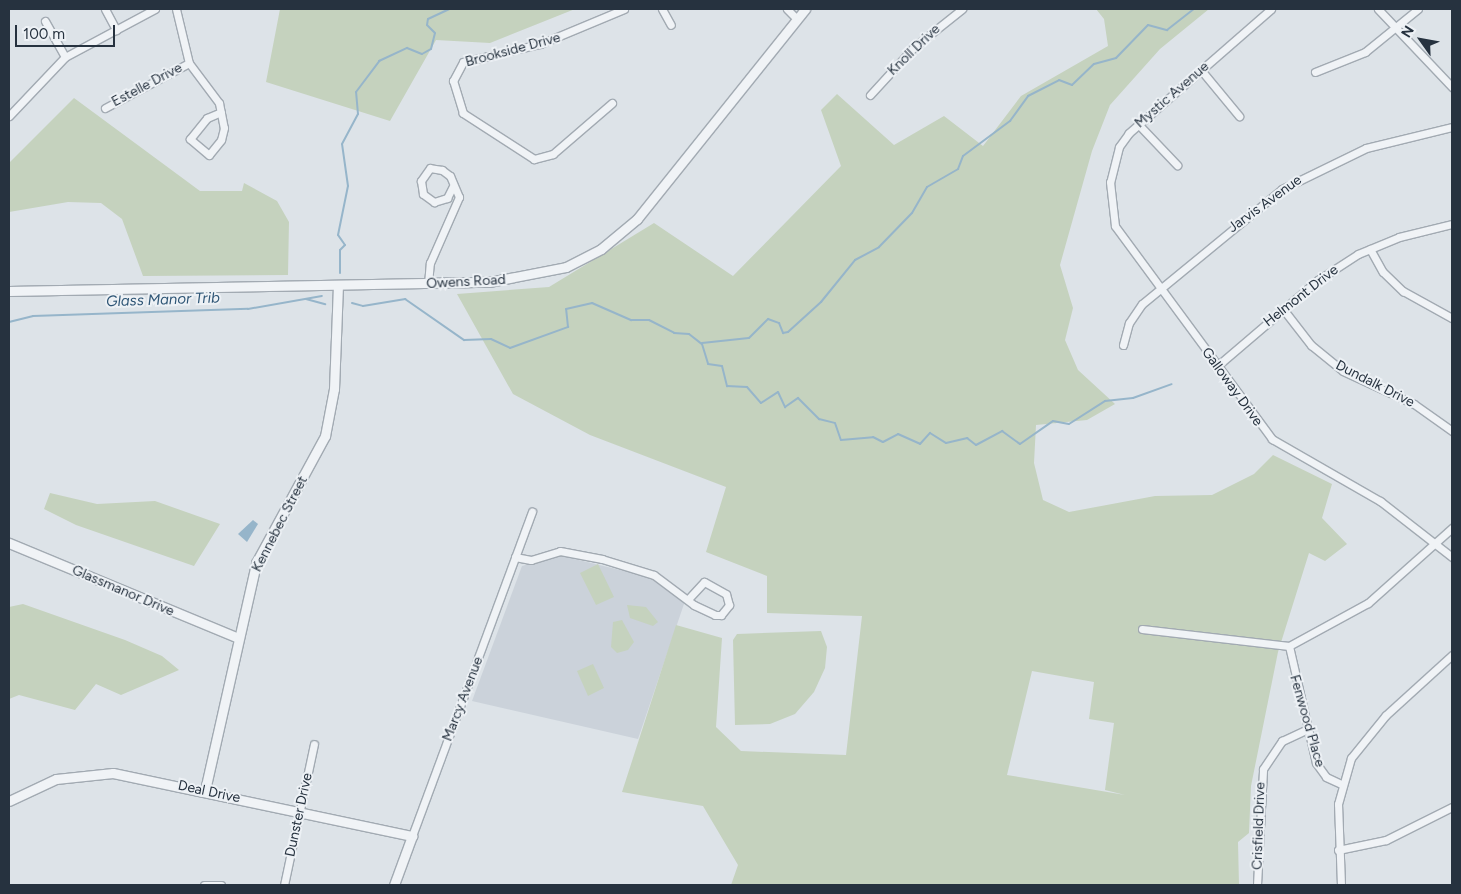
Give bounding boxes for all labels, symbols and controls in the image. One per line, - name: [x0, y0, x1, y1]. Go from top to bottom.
- scale bar: [18, 15, 118, 47]
- north arrow: [1396, 15, 1446, 65]
- street label: Knoll Drive: [884, 21, 944, 79]
- text: N: [1398, 23, 1418, 41]
- text: 100 m: [23, 25, 65, 43]
- street label: Brookside Drive: [464, 29, 562, 71]
- street label: Mystic Avenue: [1132, 58, 1212, 132]
- street label: Estelle Drive: [109, 59, 185, 111]
- street label: Jarvis Avenue: [1225, 172, 1305, 236]
- street label: Helmont Drive: [1260, 262, 1342, 330]
- street label: Owens Road: [426, 272, 506, 292]
- water label: Glass Manor Trib: [106, 289, 220, 311]
- street label: Galloway Drive: [1198, 344, 1266, 430]
- street label: Dundalk Drive: [1333, 357, 1417, 411]
- street label: Kennebec Street: [249, 473, 311, 575]
- street label: Glassmanor Drive: [69, 562, 177, 620]
- street label: Marcy Avenue: [439, 654, 487, 744]
- street label: Fenwood Place: [1286, 673, 1328, 769]
- street label: Dunster Drive: [282, 772, 316, 858]
- street label: Deal Drive: [176, 777, 242, 807]
- street label: Crisfield Drive: [1249, 782, 1269, 870]

